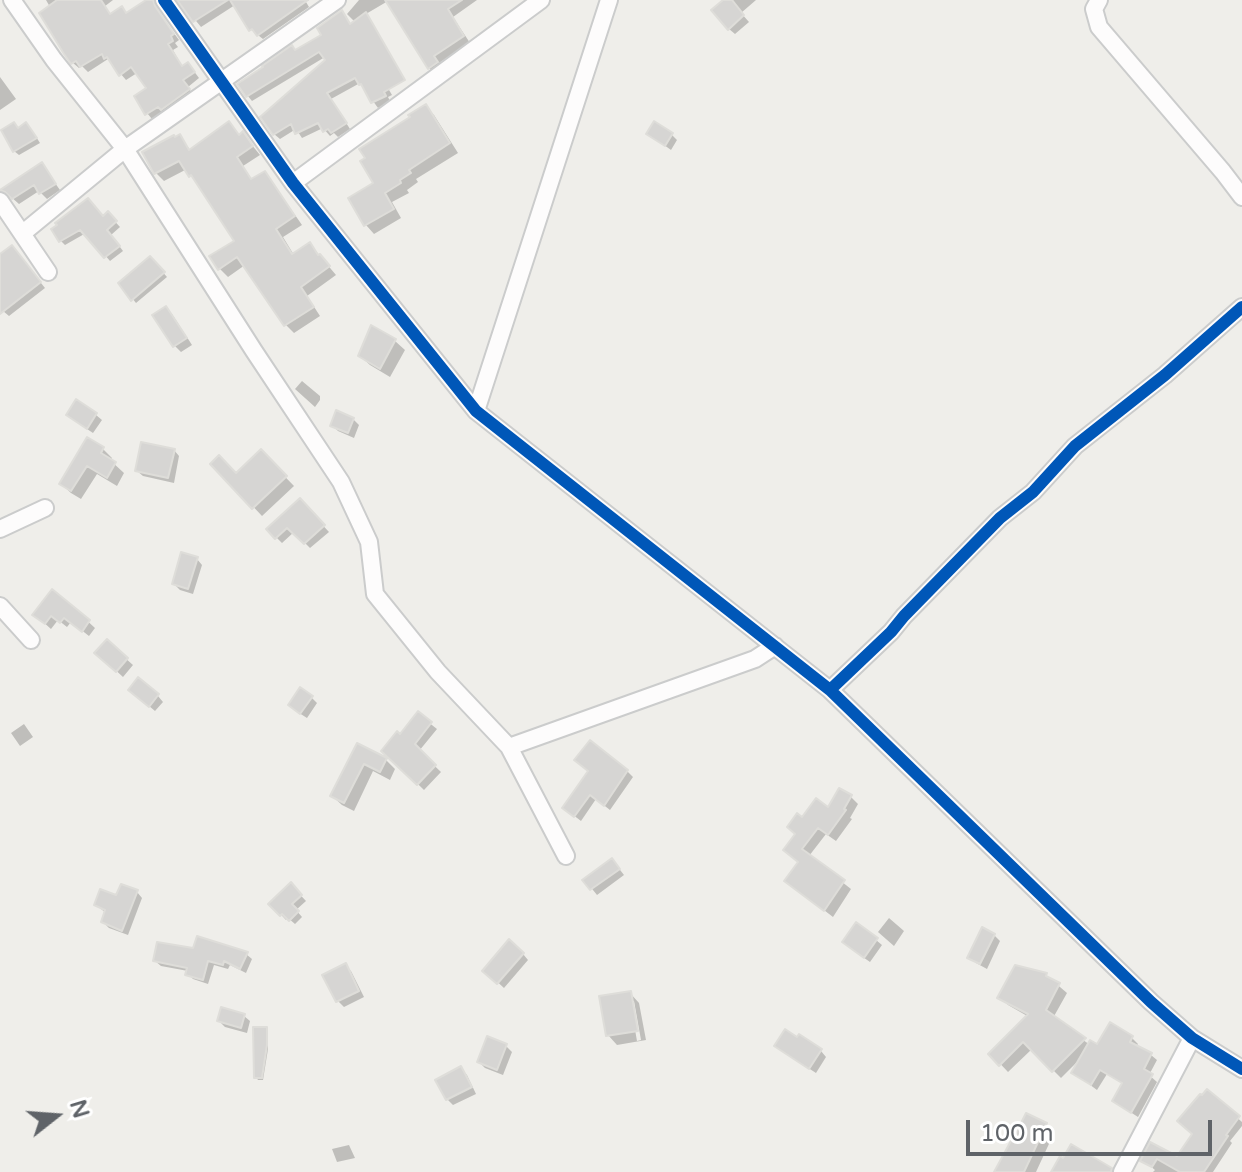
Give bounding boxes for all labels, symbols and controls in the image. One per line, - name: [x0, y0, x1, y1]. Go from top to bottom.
- north arrow: [16, 1076, 96, 1156]
- text: N: [64, 1097, 94, 1121]
- scale bar: [970, 1104, 1216, 1154]
- text: 100 m: [980, 1119, 1054, 1148]

